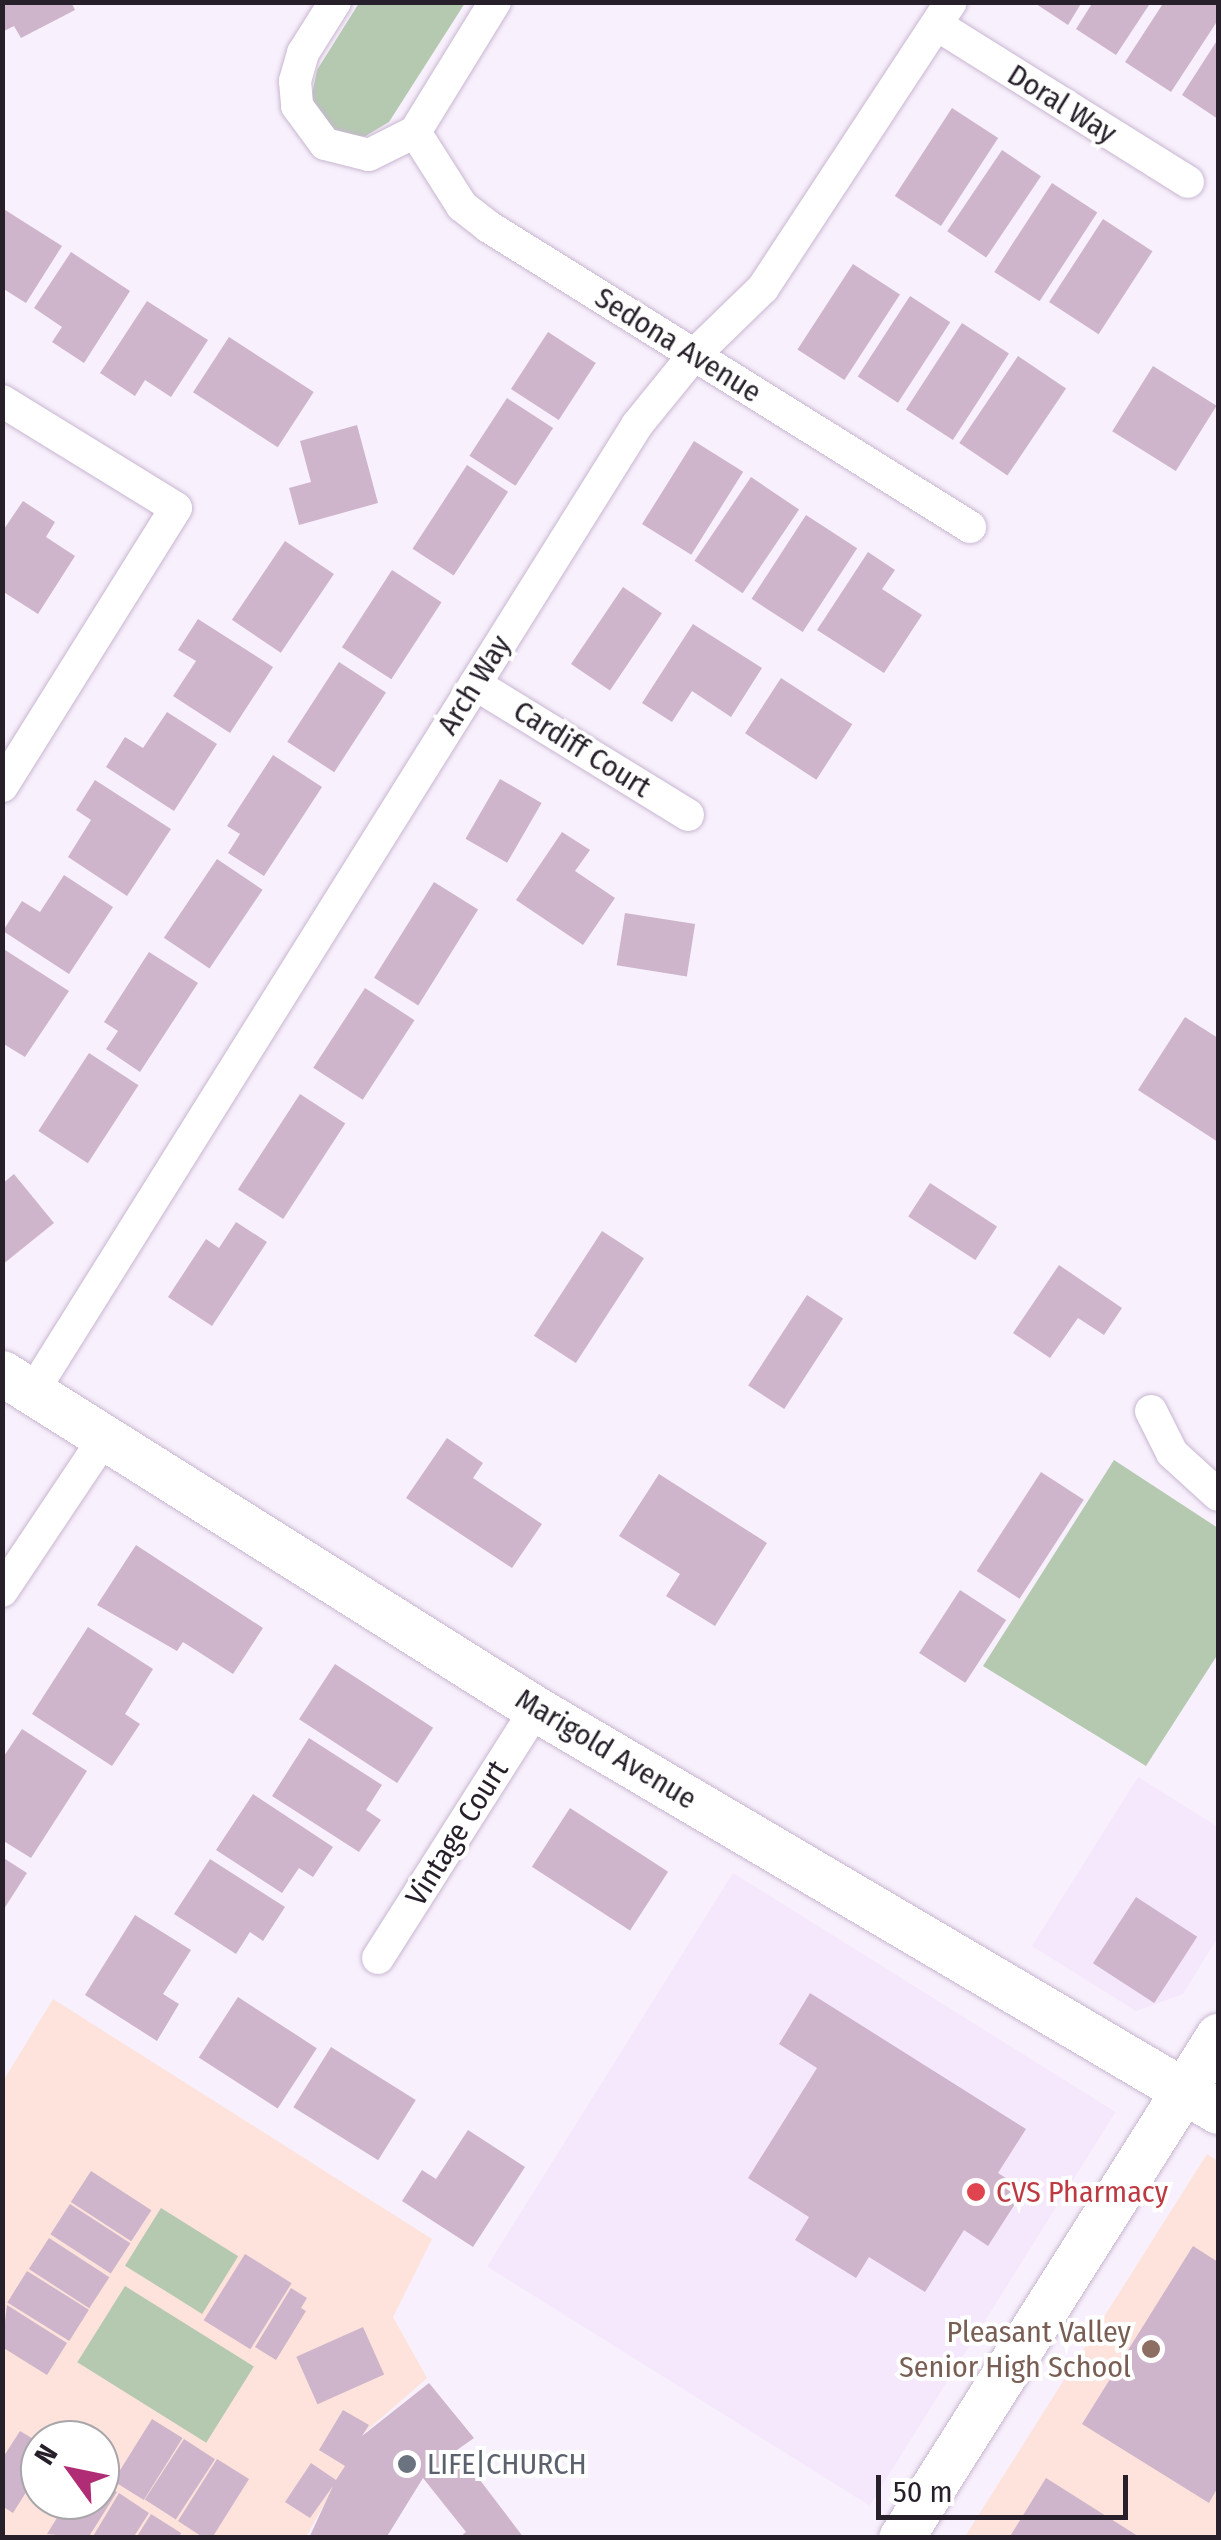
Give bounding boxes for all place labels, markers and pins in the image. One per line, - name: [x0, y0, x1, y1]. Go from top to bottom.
- place label: CVS Pharmacy: [996, 2174, 1168, 2210]
- marker: CVS Pharmacy: [965, 2181, 987, 2203]
- place label: Pleasant Valley Senior High School: [899, 2314, 1131, 2384]
- marker: Pleasant Valley Senior High School: [1140, 2338, 1162, 2360]
- place label: LIFE|CHURCH: [427, 2446, 587, 2482]
- marker: LIFE|CHURCH: [396, 2453, 418, 2475]

